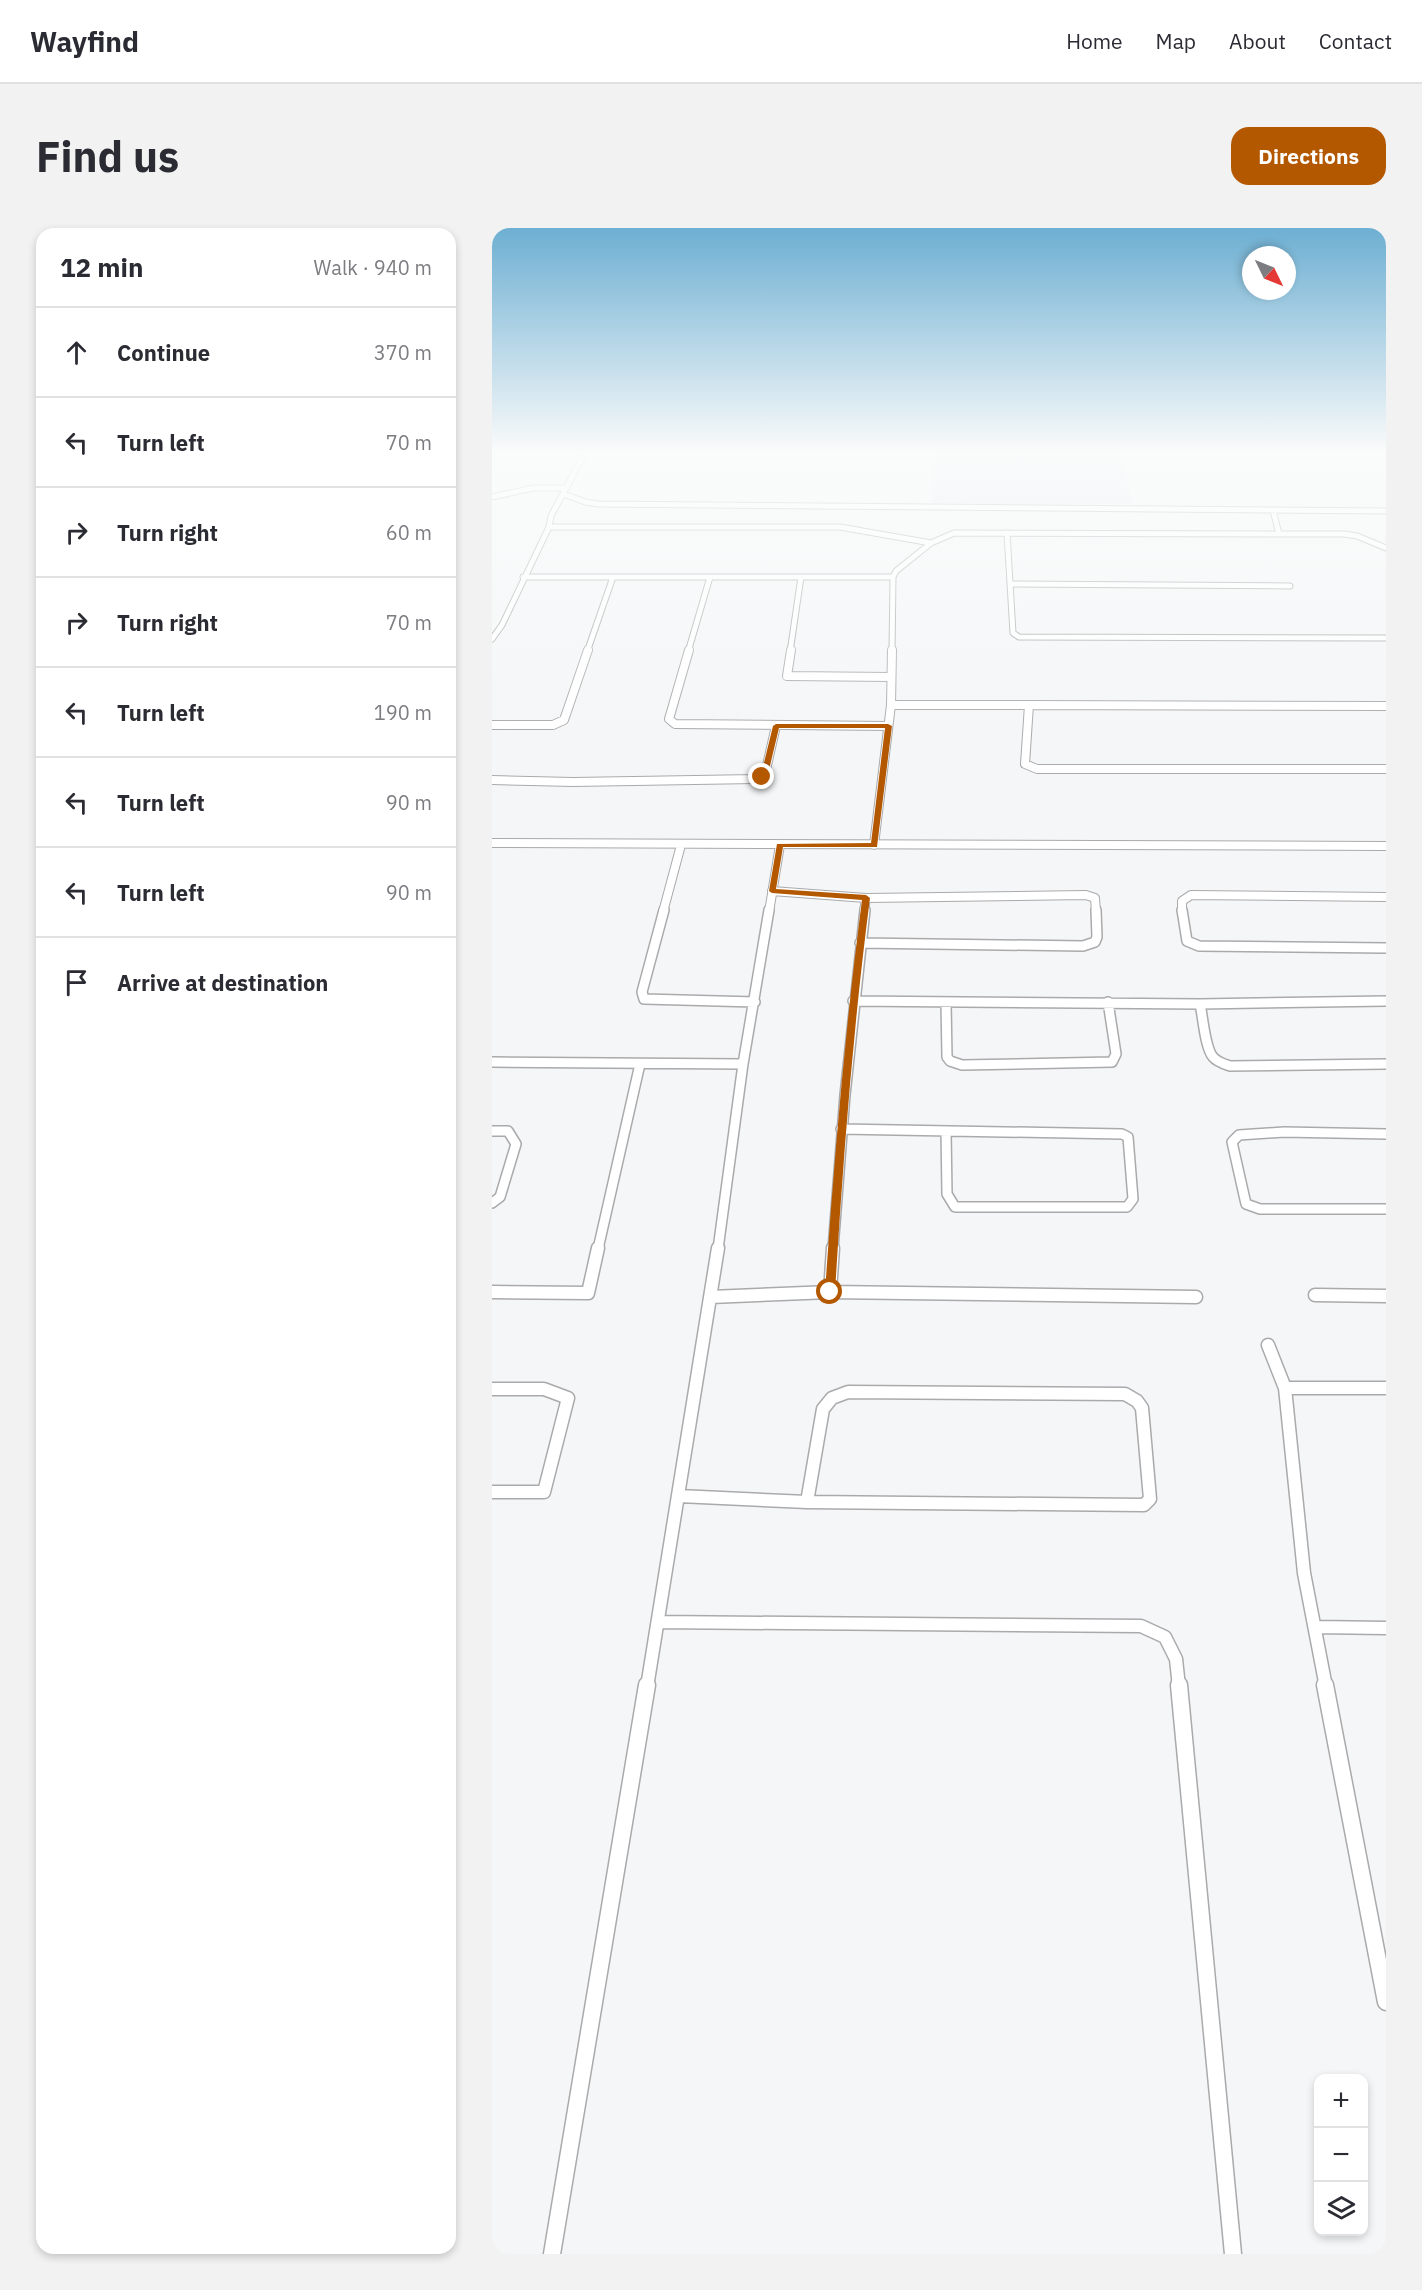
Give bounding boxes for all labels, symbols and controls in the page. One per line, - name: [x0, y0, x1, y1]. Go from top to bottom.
- text: Wayfind: [30, 23, 139, 60]
- text: Home: [1066, 27, 1123, 55]
- text: Map: [1156, 27, 1196, 55]
- text: About: [1229, 27, 1286, 55]
- text: Contact: [1319, 27, 1392, 55]
- button: Directions: [1231, 127, 1386, 185]
- text: Find us: [36, 129, 179, 184]
- north arrow: [1242, 246, 1296, 300]
- text: 12 min: [60, 250, 144, 284]
- text: Walk · 940 m: [314, 254, 432, 281]
- icon: ahead: [60, 336, 93, 369]
- text: Continue: [117, 338, 210, 367]
- text: 370 m: [374, 339, 432, 366]
- icon: left: [60, 426, 93, 459]
- text: Turn left: [117, 428, 205, 457]
- text: 70 m: [386, 429, 432, 456]
- icon: right: [60, 516, 93, 549]
- text: Turn right: [117, 518, 218, 547]
- text: 60 m: [386, 519, 432, 546]
- icon: right: [60, 606, 93, 639]
- text: Turn right: [117, 608, 218, 637]
- text: 70 m: [386, 609, 432, 636]
- icon: left: [60, 696, 93, 729]
- text: Turn left: [117, 698, 205, 727]
- text: 190 m: [374, 699, 432, 726]
- route end: [748, 763, 774, 789]
- icon: left: [60, 786, 93, 819]
- text: Turn left: [117, 788, 205, 817]
- text: 90 m: [386, 789, 432, 816]
- icon: left: [60, 876, 93, 909]
- text: Turn left: [117, 878, 205, 907]
- text: 90 m: [386, 879, 432, 906]
- icon: arrive: [60, 966, 93, 999]
- text: Arrive at destination: [117, 968, 328, 997]
- route start: [816, 1278, 842, 1304]
- map controls: [1314, 2074, 1368, 2236]
- button: +: [1314, 2074, 1368, 2128]
- button: −: [1314, 2128, 1368, 2182]
- button: layers: [1314, 2182, 1368, 2236]

